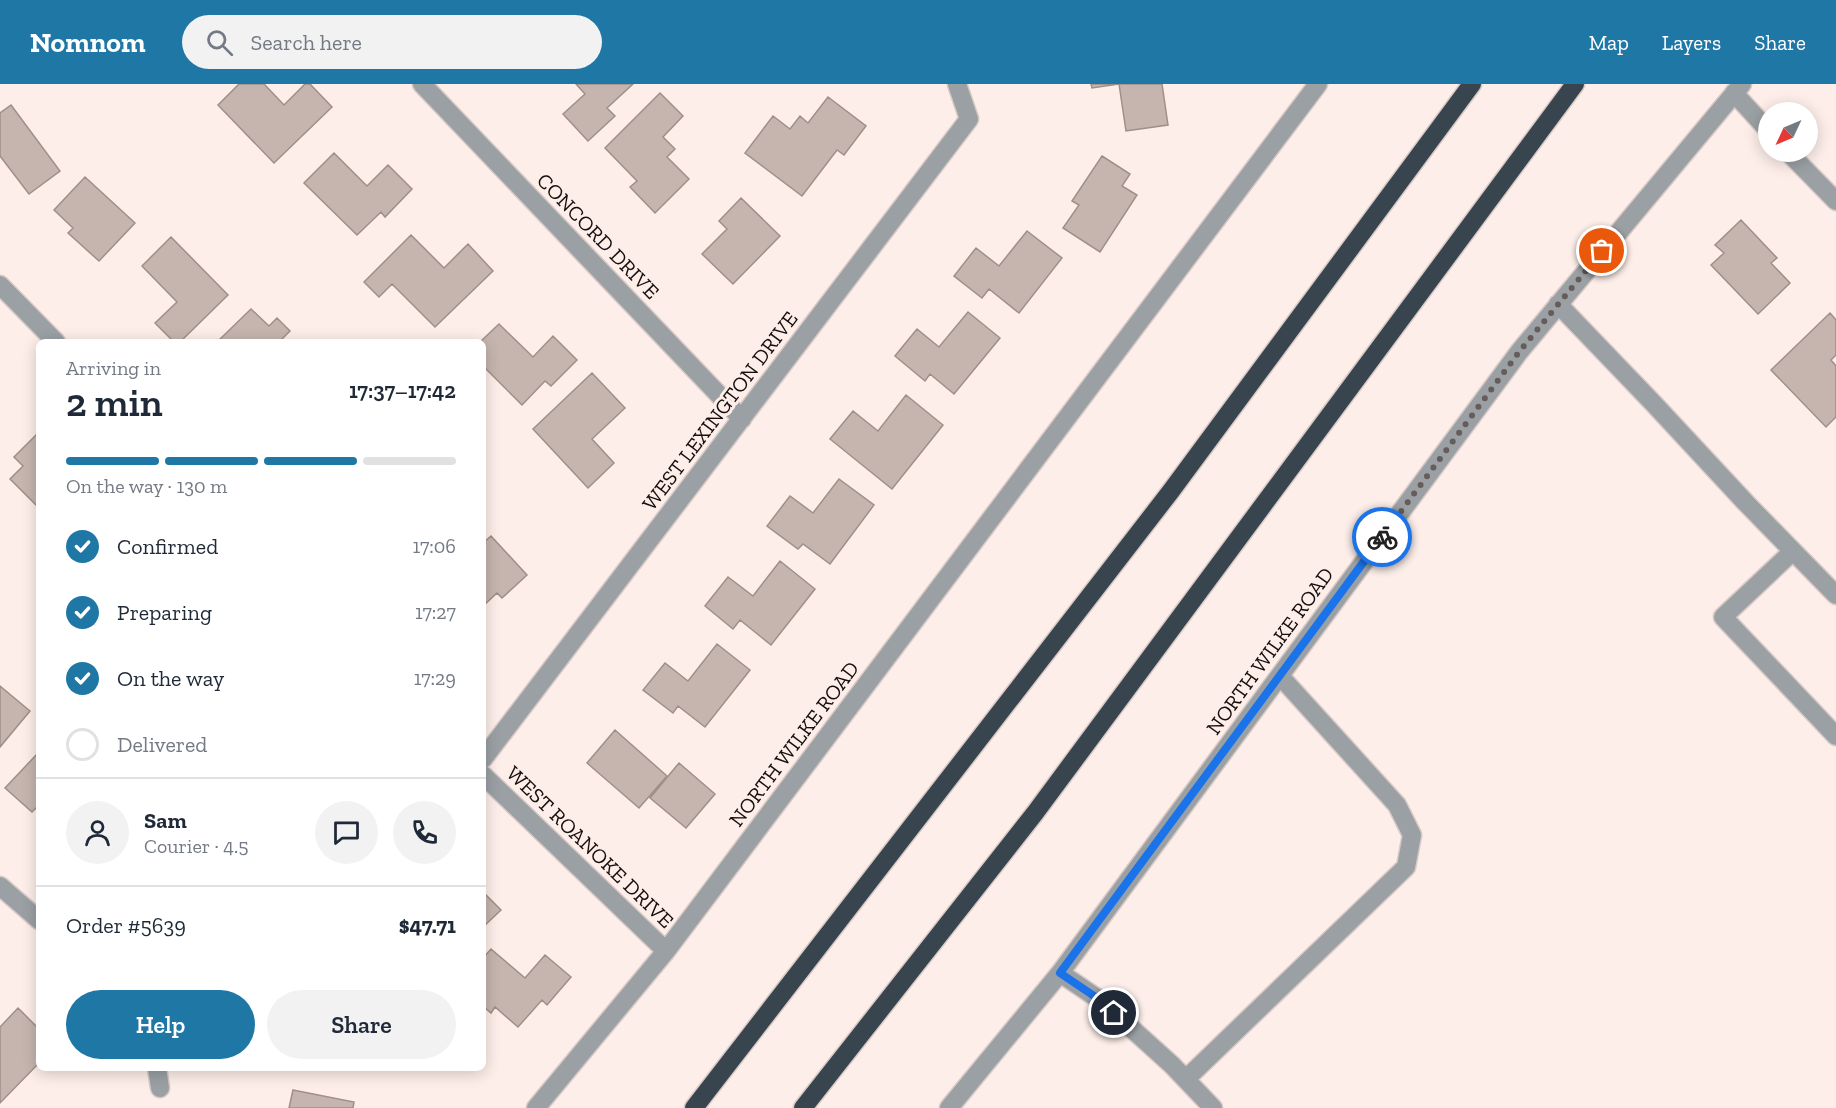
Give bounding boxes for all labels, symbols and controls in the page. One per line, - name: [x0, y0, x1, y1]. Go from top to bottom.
- search box: [182, 15, 602, 69]
- text: Nomnom: [30, 26, 146, 59]
- icon: search: [203, 26, 236, 59]
- text: Search here: [251, 29, 362, 56]
- text: Map: [1589, 30, 1629, 55]
- text: Layers: [1662, 30, 1721, 55]
- text: Share: [1754, 30, 1806, 55]
- north arrow: [1758, 102, 1818, 162]
- map controls: [1758, 102, 1818, 162]
- street label: CONCORD DRIVE: [532, 168, 665, 304]
- pin: [1576, 225, 1627, 276]
- icon: bag: [1585, 234, 1618, 267]
- street label: WEST LEXINGTON DRIVE: [637, 306, 803, 515]
- text: Arriving in: [66, 356, 161, 380]
- text: 17:37–17:42: [349, 377, 456, 404]
- text: 2 min: [66, 379, 163, 426]
- text: On the way · 130 m: [66, 474, 227, 498]
- courier: [1352, 507, 1412, 567]
- icon: bike: [1366, 521, 1399, 554]
- icon: check: [66, 530, 99, 563]
- text: Confirmed: [117, 533, 218, 560]
- text: 17:06: [413, 534, 456, 558]
- street label: NORTH WILKE ROAD: [1201, 562, 1339, 739]
- icon: check: [66, 596, 99, 629]
- text: Preparing: [117, 599, 212, 626]
- text: 17:27: [415, 600, 456, 624]
- street label: NORTH WILKE ROAD: [723, 656, 864, 831]
- icon: check: [66, 662, 99, 695]
- text: On the way: [117, 665, 224, 692]
- text: 17:29: [414, 666, 456, 690]
- text: Delivered: [117, 731, 207, 758]
- street label: WEST ROANOKE DRIVE: [502, 760, 679, 933]
- button: person: [66, 801, 129, 864]
- button: chat: [315, 801, 378, 864]
- button: phone: [393, 801, 456, 864]
- text: Sam: [144, 807, 187, 834]
- text: Courier · 4.5: [144, 834, 249, 858]
- text: Order #5639: [66, 912, 186, 939]
- text: $47.71: [399, 912, 456, 939]
- pin: [1088, 987, 1139, 1038]
- button: Help: [66, 990, 255, 1059]
- button: Share: [267, 990, 456, 1059]
- icon: home: [1097, 996, 1130, 1029]

